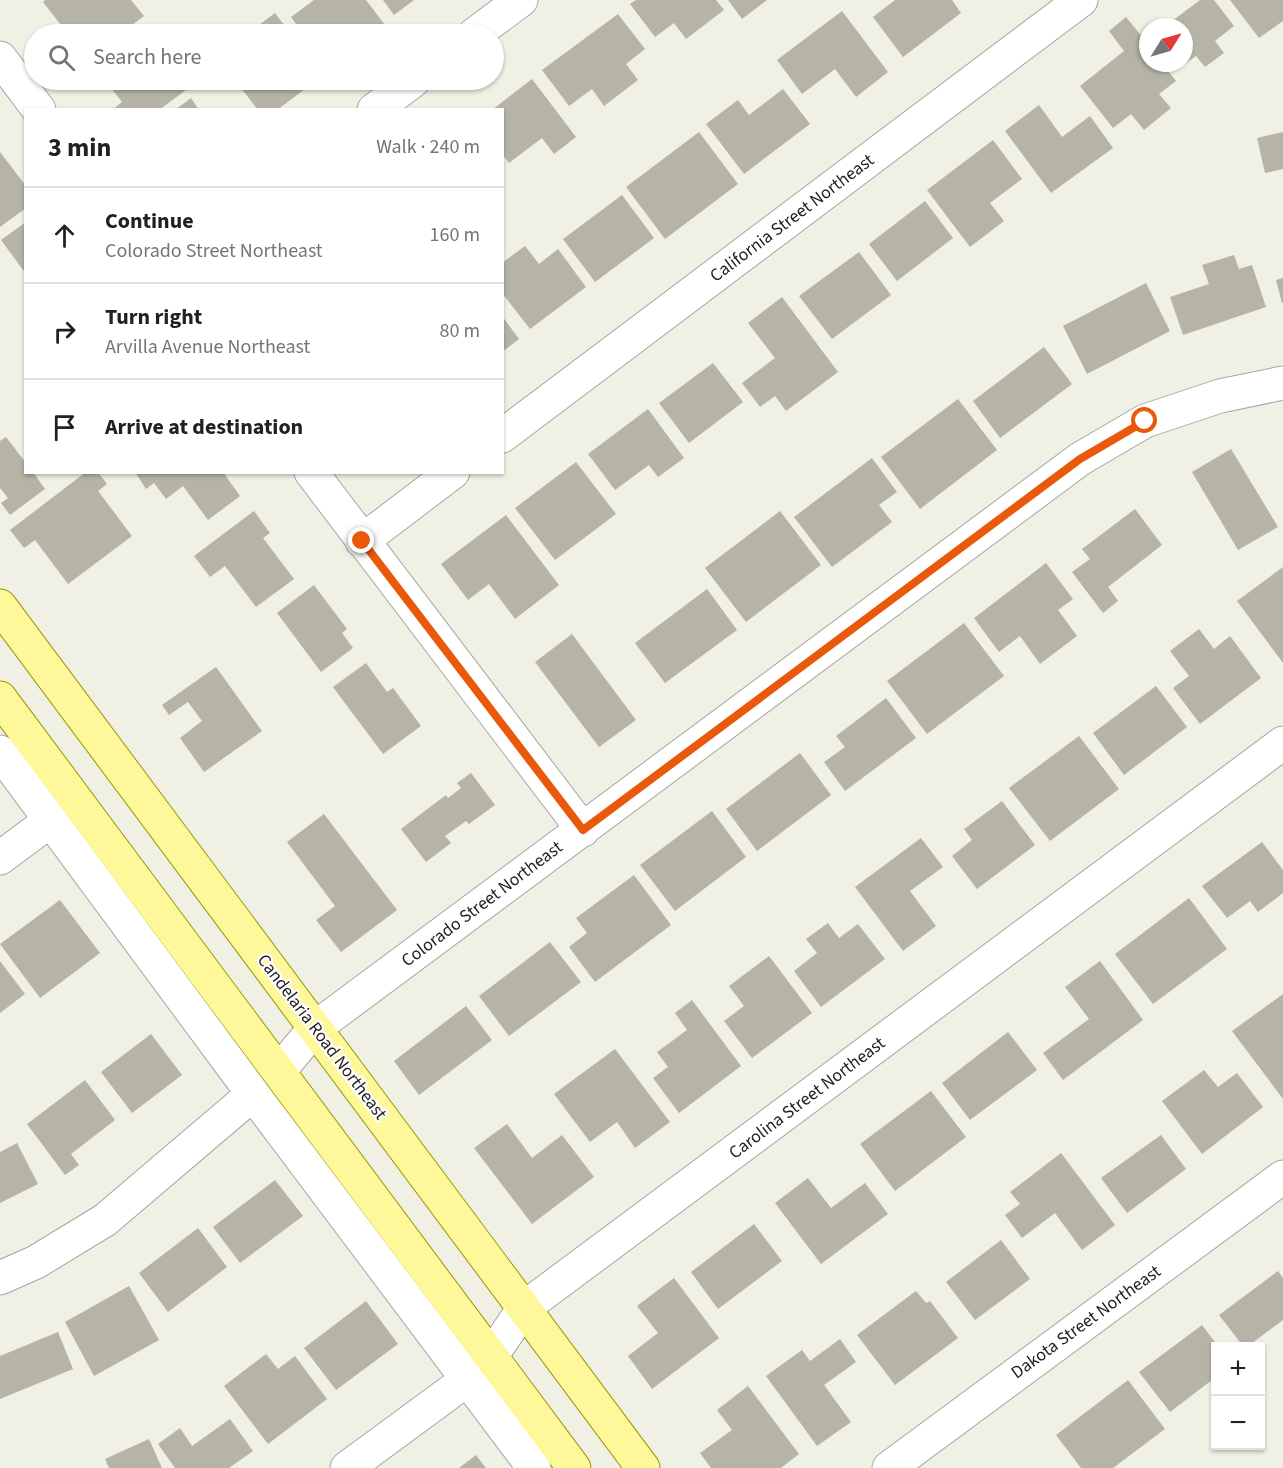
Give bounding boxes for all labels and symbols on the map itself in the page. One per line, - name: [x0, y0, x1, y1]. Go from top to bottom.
- north arrow: [1139, 18, 1193, 72]
- street label: California Street Northeast: [705, 148, 879, 288]
- route start: [1131, 407, 1157, 433]
- route end: [348, 527, 374, 553]
- street label: Colorado Street Northeast: [396, 835, 568, 973]
- street label: Candelaria Road Northeast: [251, 949, 393, 1125]
- street label: Carolina Street Northeast: [724, 1031, 890, 1165]
- street label: Dakota Street Northeast: [1006, 1259, 1166, 1385]

